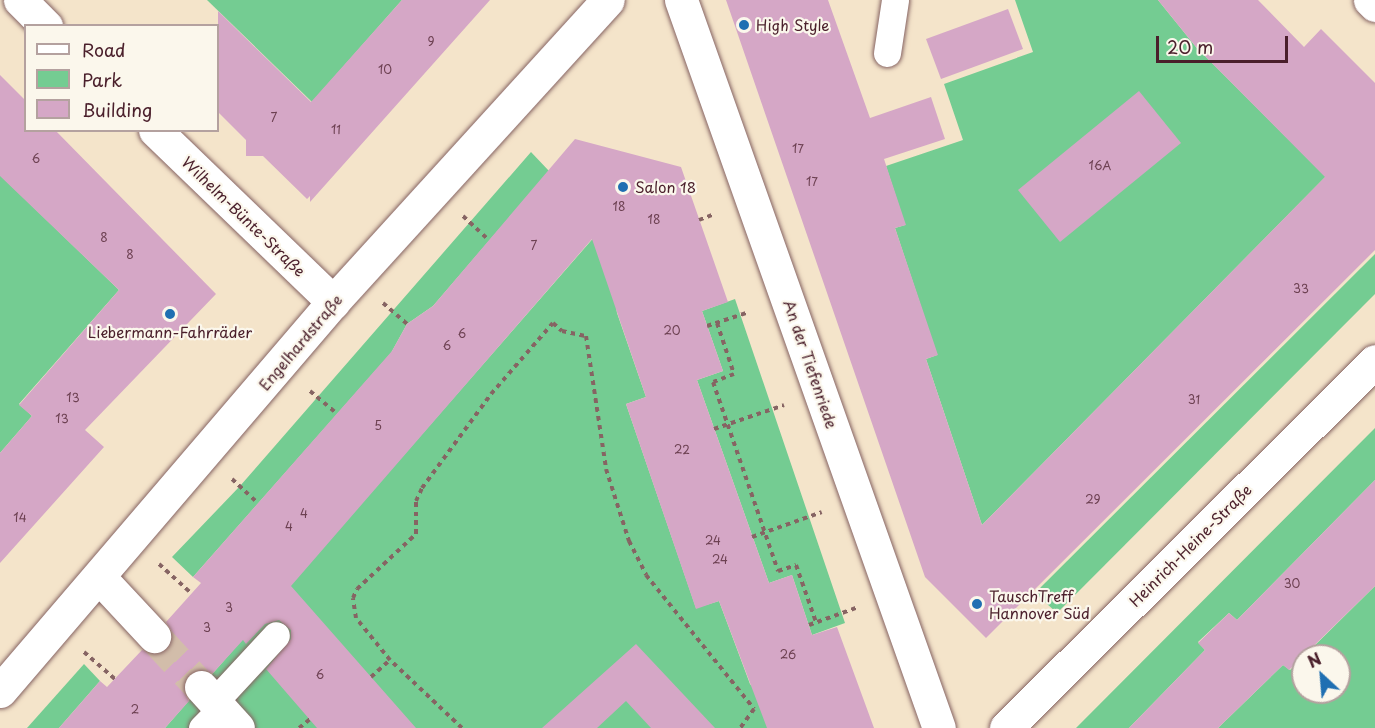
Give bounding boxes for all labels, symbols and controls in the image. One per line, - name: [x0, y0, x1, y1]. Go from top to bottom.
- place label: High Style: [756, 16, 831, 34]
- marker: High Style: [737, 18, 751, 32]
- legend: [24, 24, 219, 132]
- scale bar: [1159, 24, 1291, 62]
- text: 20 m: [1167, 33, 1213, 60]
- house number: 9: [427, 35, 435, 49]
- text: Road: [82, 36, 126, 63]
- house number: 10: [378, 63, 392, 77]
- text: Park: [82, 66, 122, 93]
- text: Building: [82, 96, 152, 123]
- house number: 7: [271, 111, 277, 125]
- house number: 11: [331, 123, 341, 137]
- house number: 17: [792, 142, 804, 156]
- house number: 6: [32, 152, 40, 166]
- street label: Wilhelm-Bünte-Straße: [179, 152, 309, 280]
- house number: 16A: [1089, 159, 1111, 173]
- house number: 17: [806, 175, 818, 189]
- place label: Salon 18: [635, 178, 697, 196]
- marker: Salon 18: [616, 180, 630, 194]
- house number: 18: [613, 200, 625, 214]
- house number: 18: [648, 213, 660, 227]
- house number: 8: [100, 231, 108, 245]
- house number: 7: [531, 239, 537, 253]
- house number: 8: [126, 248, 134, 262]
- house number: 33: [1293, 282, 1309, 296]
- street label: Engelhardstraße: [255, 290, 345, 394]
- street label: An der Tiefenriede: [781, 297, 841, 431]
- marker: Liebermann-Fahrräder: [163, 307, 177, 321]
- place label: Liebermann-Fahrräder: [88, 323, 252, 341]
- house number: 20: [663, 324, 681, 338]
- house number: 6: [458, 327, 466, 341]
- house number: 6: [443, 339, 451, 353]
- house number: 13: [66, 391, 80, 405]
- house number: 31: [1188, 393, 1200, 407]
- house number: 13: [55, 412, 69, 426]
- house number: 5: [374, 419, 382, 433]
- house number: 22: [674, 443, 690, 457]
- street label: Heinrich-Heine-Straße: [1125, 480, 1255, 610]
- house number: 29: [1085, 493, 1101, 507]
- house number: 4: [300, 507, 308, 521]
- house number: 14: [13, 511, 27, 525]
- house number: 4: [285, 520, 293, 534]
- house number: 24: [705, 534, 721, 548]
- house number: 24: [712, 553, 728, 567]
- house number: 30: [1284, 577, 1300, 591]
- place label: TauschTreff Hannover Süd: [989, 586, 1090, 621]
- marker: TauschTreff Hannover Süd: [970, 597, 984, 611]
- house number: 3: [225, 601, 233, 615]
- house number: 3: [203, 621, 211, 635]
- north arrow: [1291, 644, 1351, 704]
- text: N: [1303, 646, 1325, 673]
- house number: 26: [780, 648, 796, 662]
- house number: 6: [316, 668, 324, 682]
- house number: 2: [131, 703, 139, 717]

